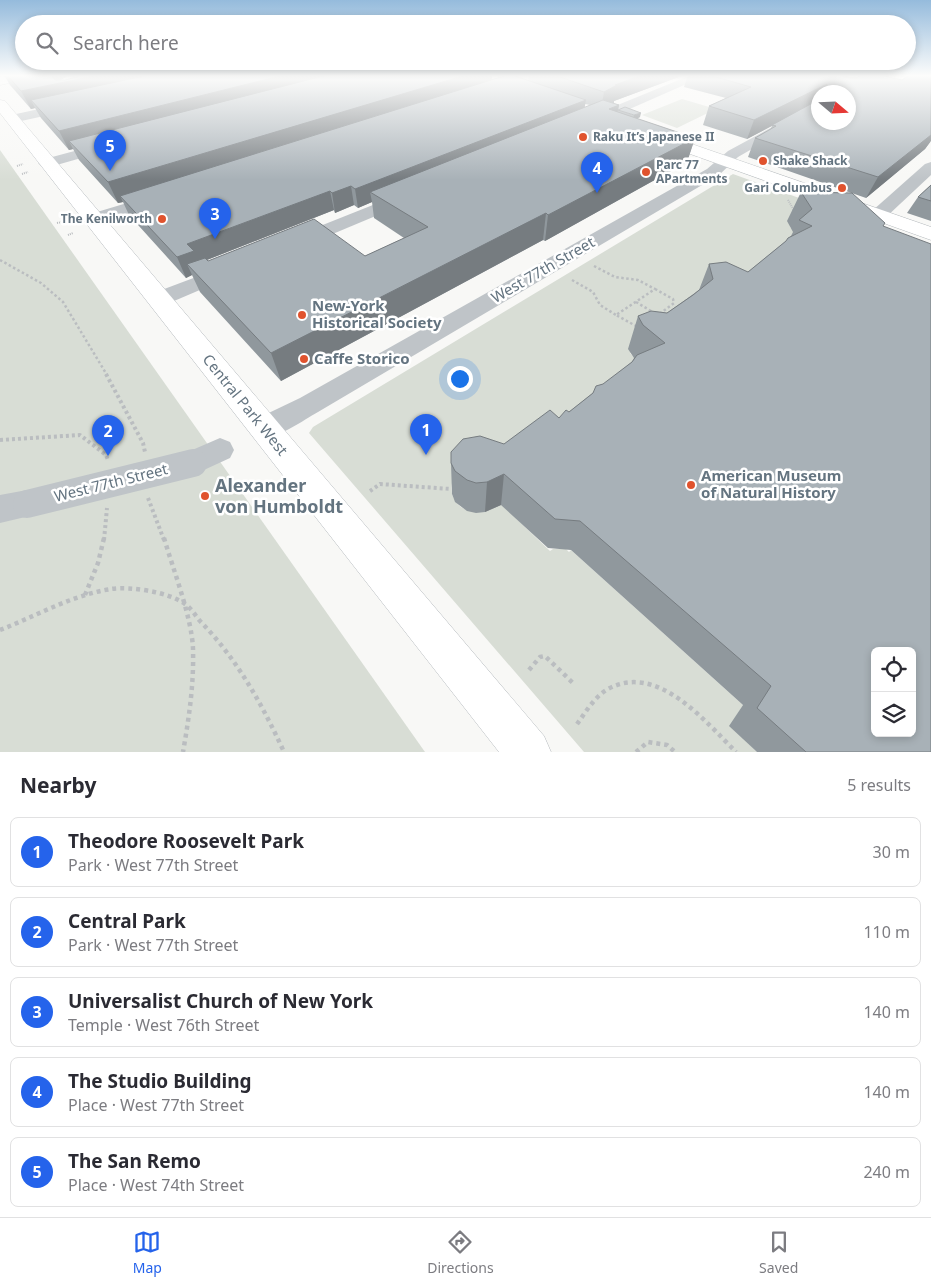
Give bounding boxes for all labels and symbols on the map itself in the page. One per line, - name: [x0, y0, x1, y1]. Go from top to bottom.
- north arrow: [811, 85, 856, 130]
- place label: Raku It’s Japanese II: [593, 128, 715, 145]
- pin: 5: [94, 130, 126, 171]
- marker: Raku It’s Japanese II: [577, 131, 589, 143]
- pin: 4: [581, 152, 613, 193]
- place label: Shake Shack: [773, 152, 848, 169]
- marker: Shake Shack: [757, 155, 769, 167]
- place label: Parc 77 APartments: [656, 156, 727, 187]
- marker: Parc 77 APartments: [640, 166, 652, 178]
- place label: Gari Columbus: [744, 179, 832, 196]
- marker: Gari Columbus: [836, 182, 848, 194]
- pin: 3: [199, 198, 231, 239]
- place label: The Kenilworth: [61, 210, 152, 227]
- marker: The Kenilworth: [156, 213, 168, 225]
- street label: West 77th Street: [487, 231, 598, 307]
- place label: New-York Historical Society: [312, 295, 442, 332]
- marker: New-York Historical Society: [296, 309, 308, 321]
- place label: Caffe Storico: [314, 348, 410, 368]
- street label: Central Park West: [199, 349, 293, 460]
- marker: Caffe Storico: [298, 353, 310, 365]
- your location: [447, 366, 473, 392]
- pin: 1: [410, 414, 442, 455]
- pin: 2: [92, 415, 124, 456]
- street label: West 77th Street: [52, 458, 170, 506]
- place label: American Museum of Natural History: [701, 465, 841, 502]
- place label: Alexander von Humboldt: [215, 473, 343, 518]
- marker: American Museum of Natural History: [685, 479, 697, 491]
- marker: Alexander von Humboldt: [199, 490, 211, 502]

